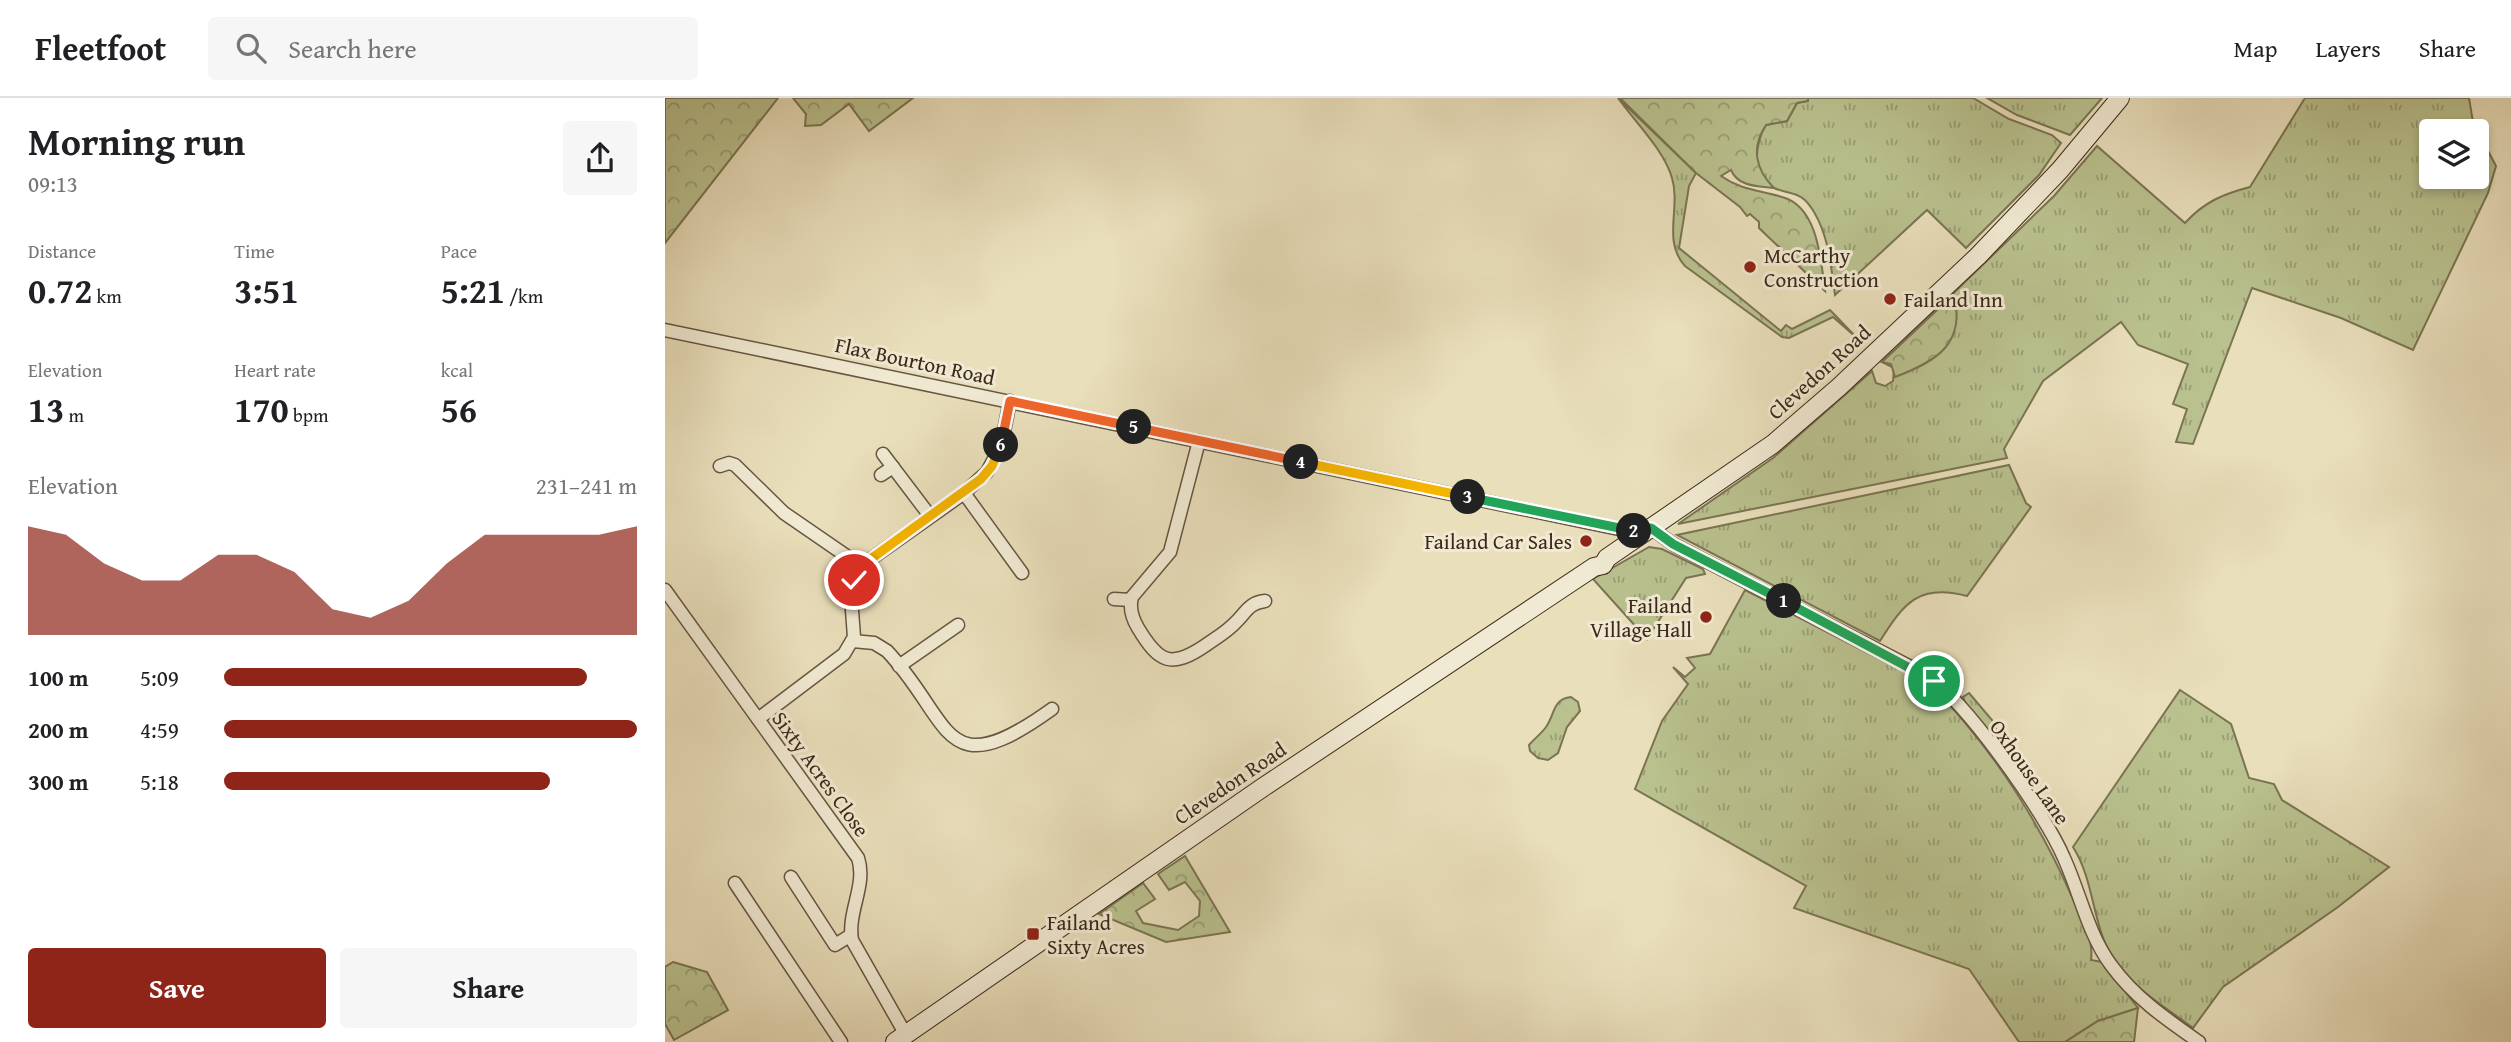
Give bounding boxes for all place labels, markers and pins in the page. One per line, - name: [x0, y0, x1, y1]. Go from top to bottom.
- place label: McCarthy Construction: [1764, 240, 1879, 295]
- marker: McCarthy Construction: [1742, 259, 1758, 275]
- place label: Failand Inn: [1904, 284, 2003, 315]
- marker: Failand Inn: [1882, 291, 1898, 307]
- pin: 5: [1117, 410, 1151, 444]
- pin: 6: [983, 428, 1019, 462]
- pin: 4: [1283, 444, 1319, 480]
- pin: 3: [1451, 480, 1485, 514]
- pin: 2: [1616, 514, 1651, 548]
- place label: Failand Car Sales: [1424, 526, 1572, 557]
- marker: Failand Car Sales: [1578, 533, 1594, 549]
- pin: [824, 550, 884, 610]
- pin: 1: [1767, 584, 1801, 618]
- place label: Failand Village Hall: [1590, 590, 1693, 645]
- marker: Failand Village Hall: [1698, 609, 1714, 625]
- pin: [1904, 651, 1964, 711]
- place label: Failand Sixty Acres: [1047, 907, 1145, 962]
- marker: Failand Sixty Acres: [1025, 926, 1041, 942]

